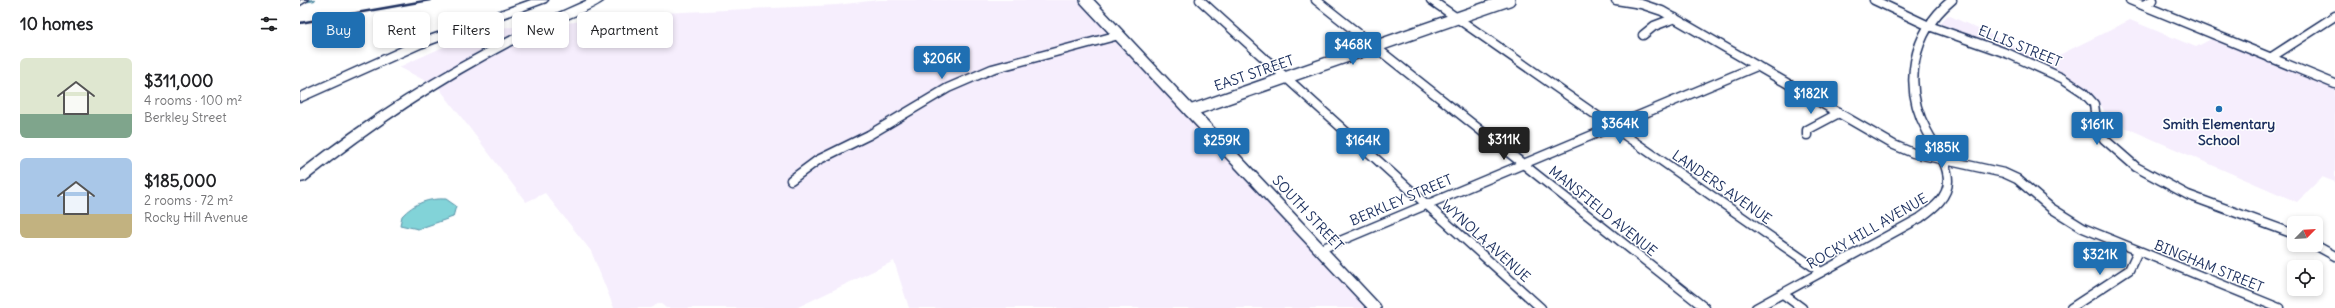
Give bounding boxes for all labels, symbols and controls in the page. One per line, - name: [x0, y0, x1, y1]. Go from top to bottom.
- chip: Buy: [312, 12, 365, 48]
- chip: Rent: [373, 12, 430, 48]
- chip: Filters: [438, 12, 504, 48]
- chip: New: [512, 12, 569, 48]
- chip: Apartment: [577, 12, 673, 48]
- text: 10 homes: [20, 13, 93, 35]
- icon: filters: [258, 13, 280, 35]
- street label: ELLIS STREET: [1976, 21, 2064, 71]
- pin: $468K: [1325, 32, 1381, 66]
- text: $468K: [1334, 36, 1372, 53]
- pin: $206K: [914, 46, 970, 80]
- text: $206K: [923, 50, 961, 67]
- street label: EAST STREET: [1212, 51, 1296, 95]
- text: $311,000: [144, 70, 214, 92]
- icon: home: [52, 74, 100, 122]
- pin: $182K: [1783, 81, 1839, 115]
- text: $182K: [1794, 85, 1828, 102]
- text: 4 rooms · 100 m²: [144, 92, 242, 109]
- marker: Smith Elementary School: [2214, 104, 2224, 114]
- text: Berkley Street: [144, 109, 227, 126]
- pin: $364K: [1592, 111, 1648, 145]
- pin: $161K: [2069, 112, 2125, 146]
- text: $364K: [1601, 115, 1639, 132]
- place label: Smith Elementary School: [2163, 115, 2275, 149]
- text: $161K: [2081, 116, 2113, 133]
- pin: $311K: [1476, 127, 1532, 161]
- pin: $259K: [1194, 128, 1250, 162]
- pin: $164K: [1335, 128, 1391, 162]
- text: $311K: [1488, 131, 1520, 148]
- text: $259K: [1203, 132, 1241, 149]
- text: $164K: [1345, 132, 1381, 149]
- pin: $185K: [1914, 135, 1970, 169]
- text: $185K: [1924, 139, 1960, 156]
- street label: LANDERS AVENUE: [1669, 146, 1775, 228]
- street label: MANSFIELD AVENUE: [1545, 162, 1661, 260]
- text: $185,000: [144, 170, 217, 192]
- street label: BERKLEY STREET: [1347, 170, 1455, 230]
- street label: SOUTH STREET: [1268, 172, 1348, 254]
- icon: home: [52, 174, 100, 222]
- street label: ROCKY HILL AVENUE: [1803, 189, 1931, 273]
- text: 2 rooms · 72 m²: [144, 192, 233, 209]
- street label: WYNOLA AVENUE: [1438, 196, 1534, 286]
- text: Rocky Hill Avenue: [144, 209, 248, 226]
- north arrow: [2287, 216, 2323, 252]
- map controls: [2287, 216, 2323, 296]
- street label: BINGHAM STREET: [2152, 236, 2266, 296]
- pin: $321K: [2072, 242, 2128, 276]
- text: $321K: [2083, 246, 2117, 263]
- button: locate: [2287, 260, 2323, 296]

